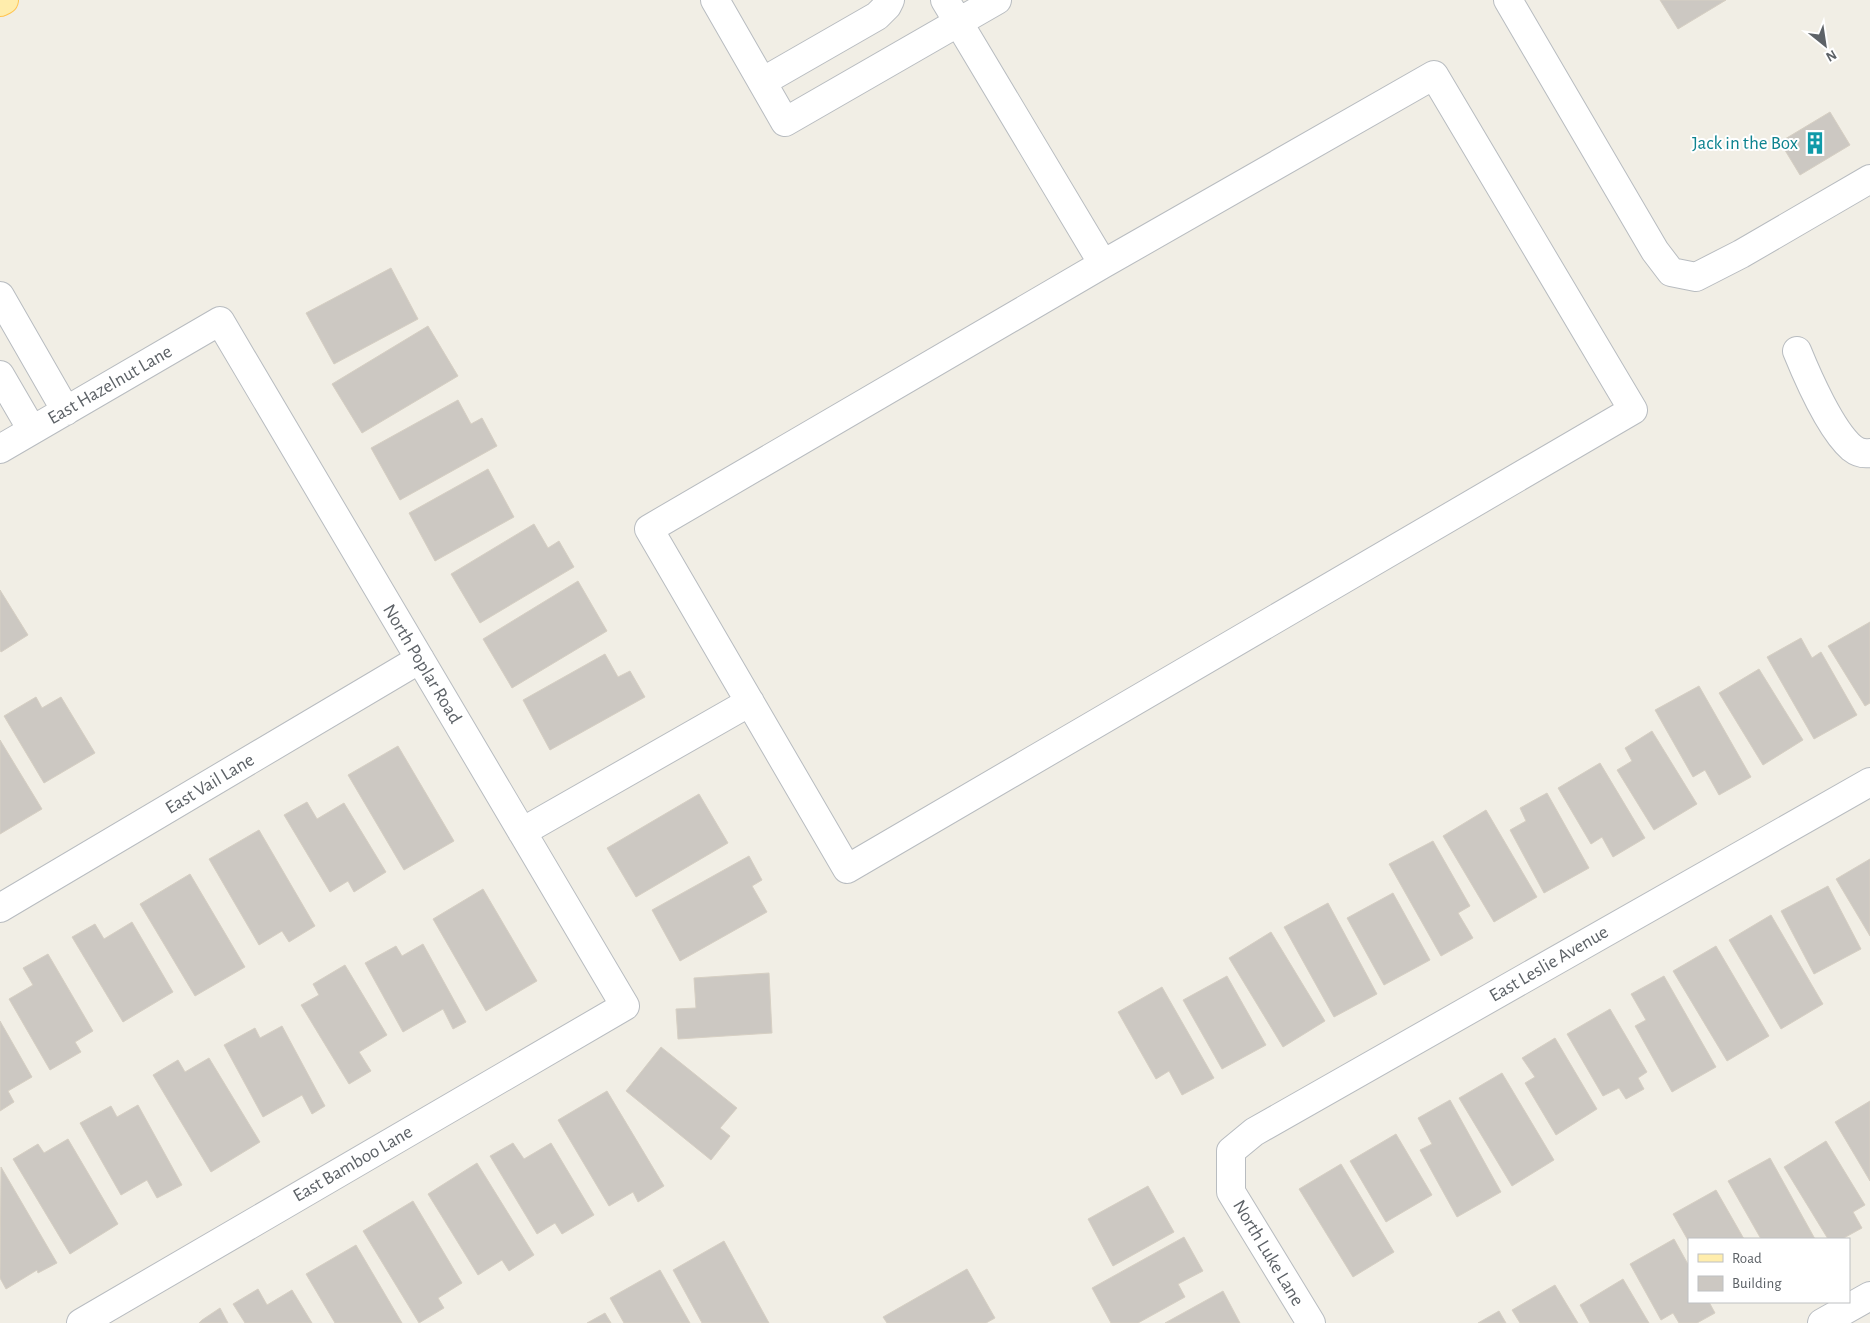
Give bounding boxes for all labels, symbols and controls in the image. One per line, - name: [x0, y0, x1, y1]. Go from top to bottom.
- north arrow: [1800, 20, 1850, 70]
- text: N: [1823, 47, 1839, 64]
- building icon: Jack in the Box: [1802, 130, 1828, 156]
- place label: Jack in the Box: [1692, 134, 1798, 153]
- street label: East Hazelnut Lane: [45, 342, 175, 428]
- street label: North Poplar Road: [379, 601, 465, 727]
- street label: East Vail Lane: [162, 750, 258, 818]
- street label: East Leslie Avenue: [1486, 922, 1612, 1006]
- street label: East Bamboo Lane: [290, 1122, 416, 1206]
- street label: North Luke Lane: [1229, 1197, 1307, 1309]
- legend: [1688, 1238, 1850, 1303]
- text: Road: [1732, 1251, 1762, 1266]
- text: Building: [1732, 1276, 1782, 1291]

